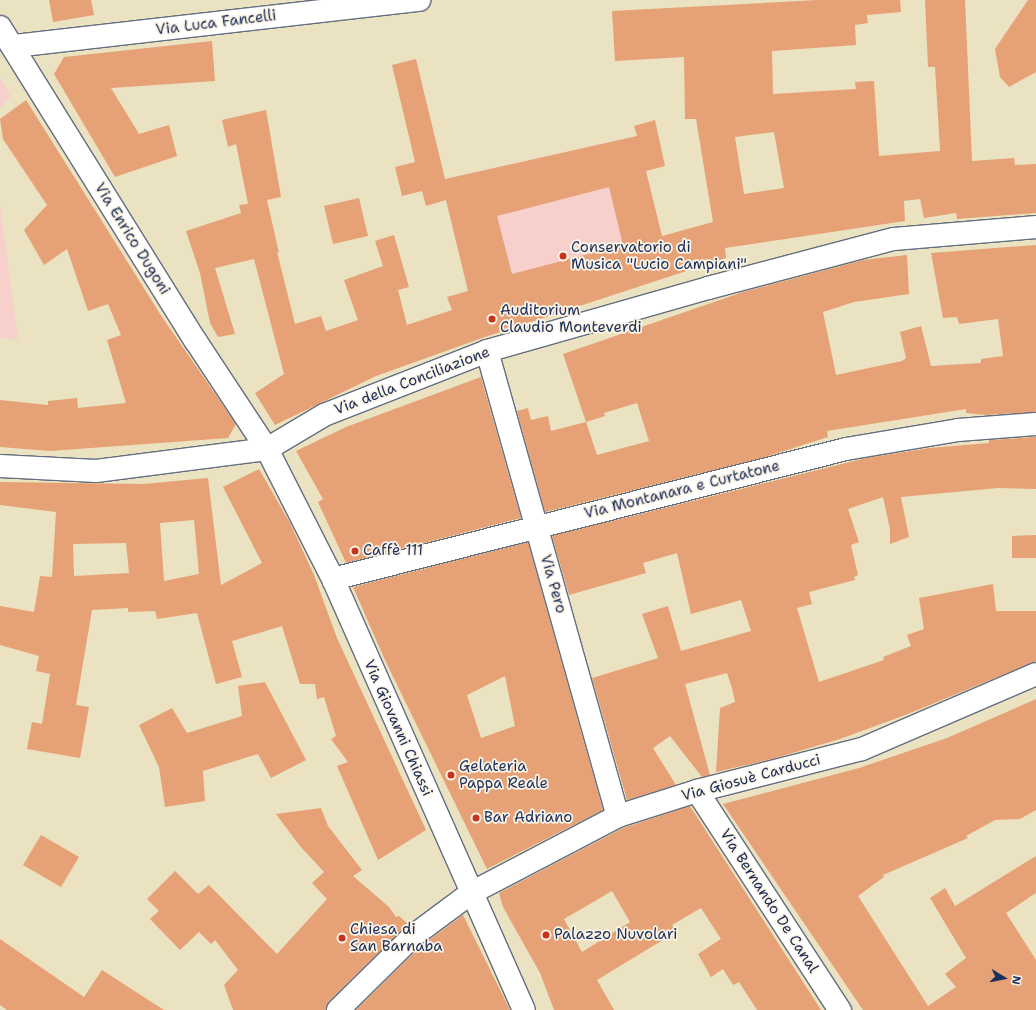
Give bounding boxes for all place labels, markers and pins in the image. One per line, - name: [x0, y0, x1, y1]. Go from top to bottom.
- place label: Conservatorio di Musica "Lucio Campiani": [571, 238, 747, 273]
- marker: Conservatorio di Musica "Lucio Campiani": [558, 251, 568, 261]
- place label: Auditorium Claudio Monteverdi: [500, 301, 642, 336]
- marker: Auditorium Claudio Monteverdi: [487, 314, 497, 324]
- place label: Caffè 111: [363, 542, 423, 560]
- marker: Caffè 111: [350, 546, 360, 556]
- place label: Gelateria Pappa Reale: [459, 757, 548, 792]
- marker: Gelateria Pappa Reale: [446, 770, 456, 780]
- place label: Bar Adriano: [484, 809, 572, 827]
- marker: Bar Adriano: [471, 813, 481, 823]
- place label: Chiesa di San Barnaba: [350, 920, 443, 955]
- place label: Palazzo Nuvolari: [554, 926, 678, 944]
- marker: Palazzo Nuvolari: [541, 930, 551, 940]
- marker: Chiesa di San Barnaba: [337, 933, 347, 943]

